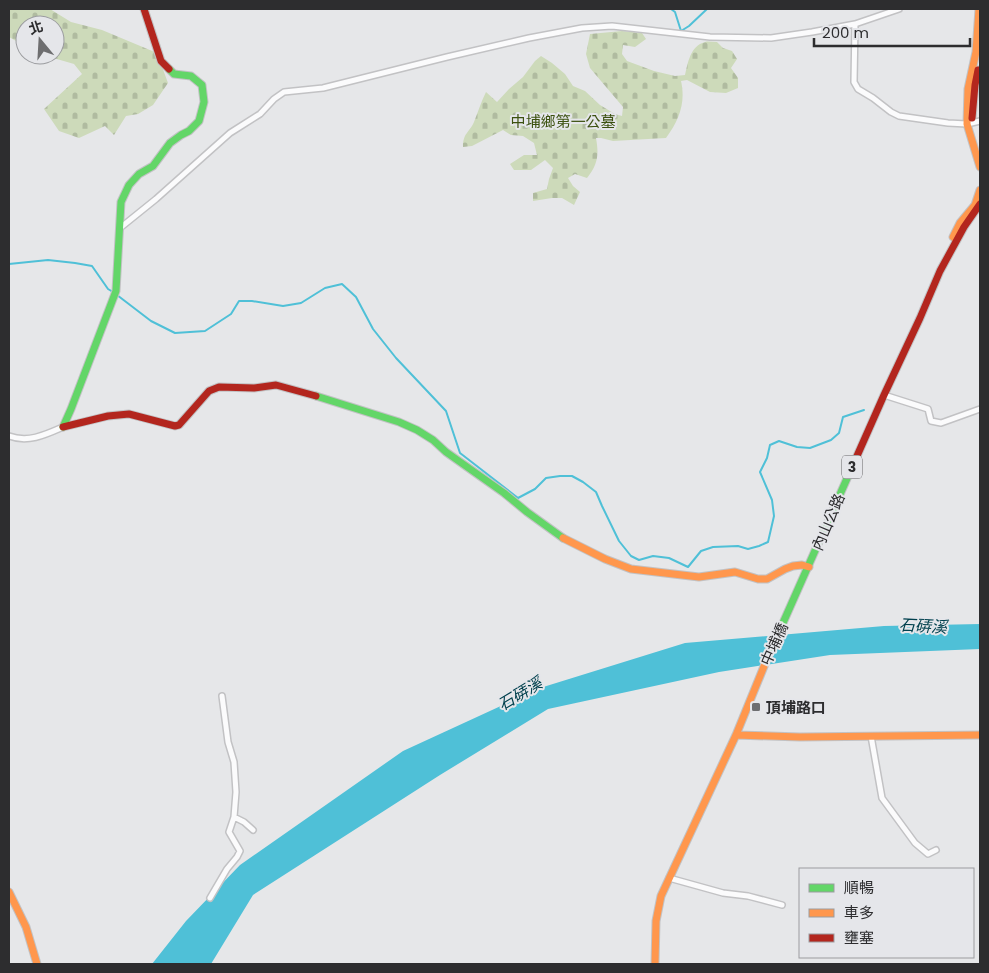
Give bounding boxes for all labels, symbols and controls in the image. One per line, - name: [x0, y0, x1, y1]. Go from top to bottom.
- north arrow: [15, 15, 65, 65]
- scale bar: [814, 15, 970, 47]
- text: 北: [26, 16, 46, 39]
- text: 200 m: [822, 22, 869, 43]
- park label: 中埔鄉第一公墓: [510, 111, 616, 132]
- road number: 3: [842, 456, 862, 478]
- street label: 內山公路: [807, 490, 849, 554]
- water label: 石硦溪: [898, 613, 950, 639]
- street label: 中埔橋: [755, 619, 793, 669]
- water label: 石硦溪: [493, 671, 548, 716]
- place label: 頂埔路口: [766, 697, 826, 718]
- marker: 頂埔路口: [750, 701, 762, 713]
- legend: [799, 868, 974, 958]
- text: 順暢: [844, 877, 874, 898]
- text: 車多: [844, 902, 874, 923]
- text: 壅塞: [844, 927, 874, 948]

